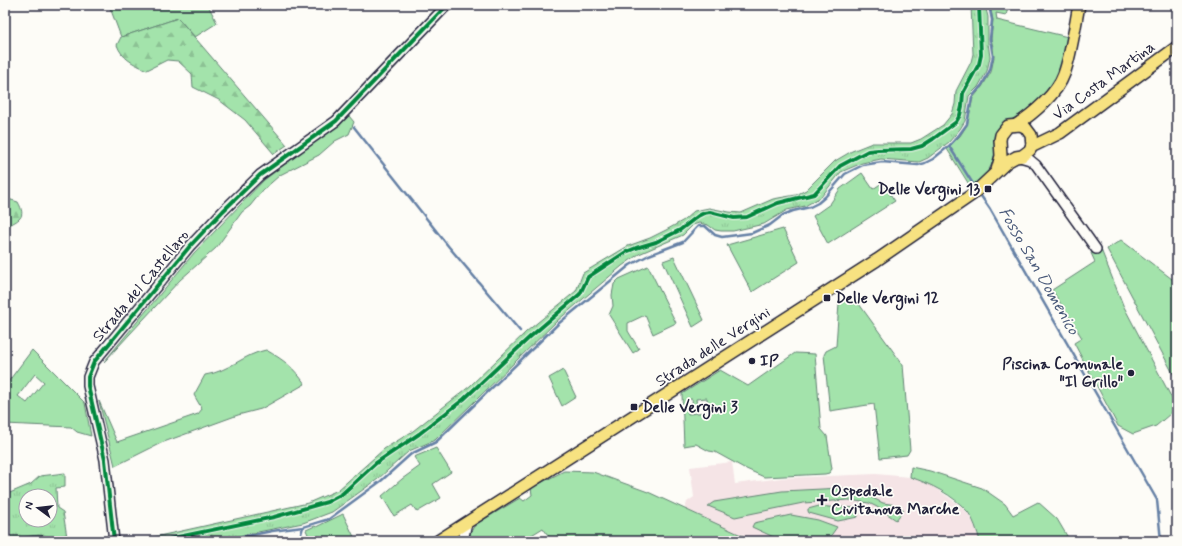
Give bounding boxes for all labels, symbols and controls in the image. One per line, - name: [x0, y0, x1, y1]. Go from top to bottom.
- street label: Via Costa Martina: [1048, 37, 1160, 125]
- place label: Delle Vergini 13: [878, 179, 980, 202]
- marker: Delle Vergini 13: [983, 184, 993, 194]
- water label: Fosso San Domenico: [993, 203, 1085, 340]
- street label: Strada del Castellaro: [88, 225, 194, 346]
- place label: Delle Vergini 12: [835, 288, 939, 311]
- marker: Delle Vergini 12: [822, 293, 832, 303]
- street label: Strada delle Vergini: [651, 302, 775, 392]
- place label: IP: [760, 351, 779, 372]
- place label: Piscina Comunale "Il Grillo": [1002, 354, 1123, 393]
- marker: IP: [747, 356, 757, 366]
- marker: Piscina Comunale "Il Grillo": [1126, 368, 1136, 378]
- place label: Delle Vergini 3: [642, 397, 738, 420]
- marker: Delle Vergini 3: [629, 402, 639, 412]
- place label: Ospedale Civitanova Marche: [831, 481, 960, 520]
- north arrow: [18, 488, 58, 528]
- marker: Ospedale Civitanova Marche: [816, 494, 828, 506]
- text: N: [22, 500, 37, 511]

